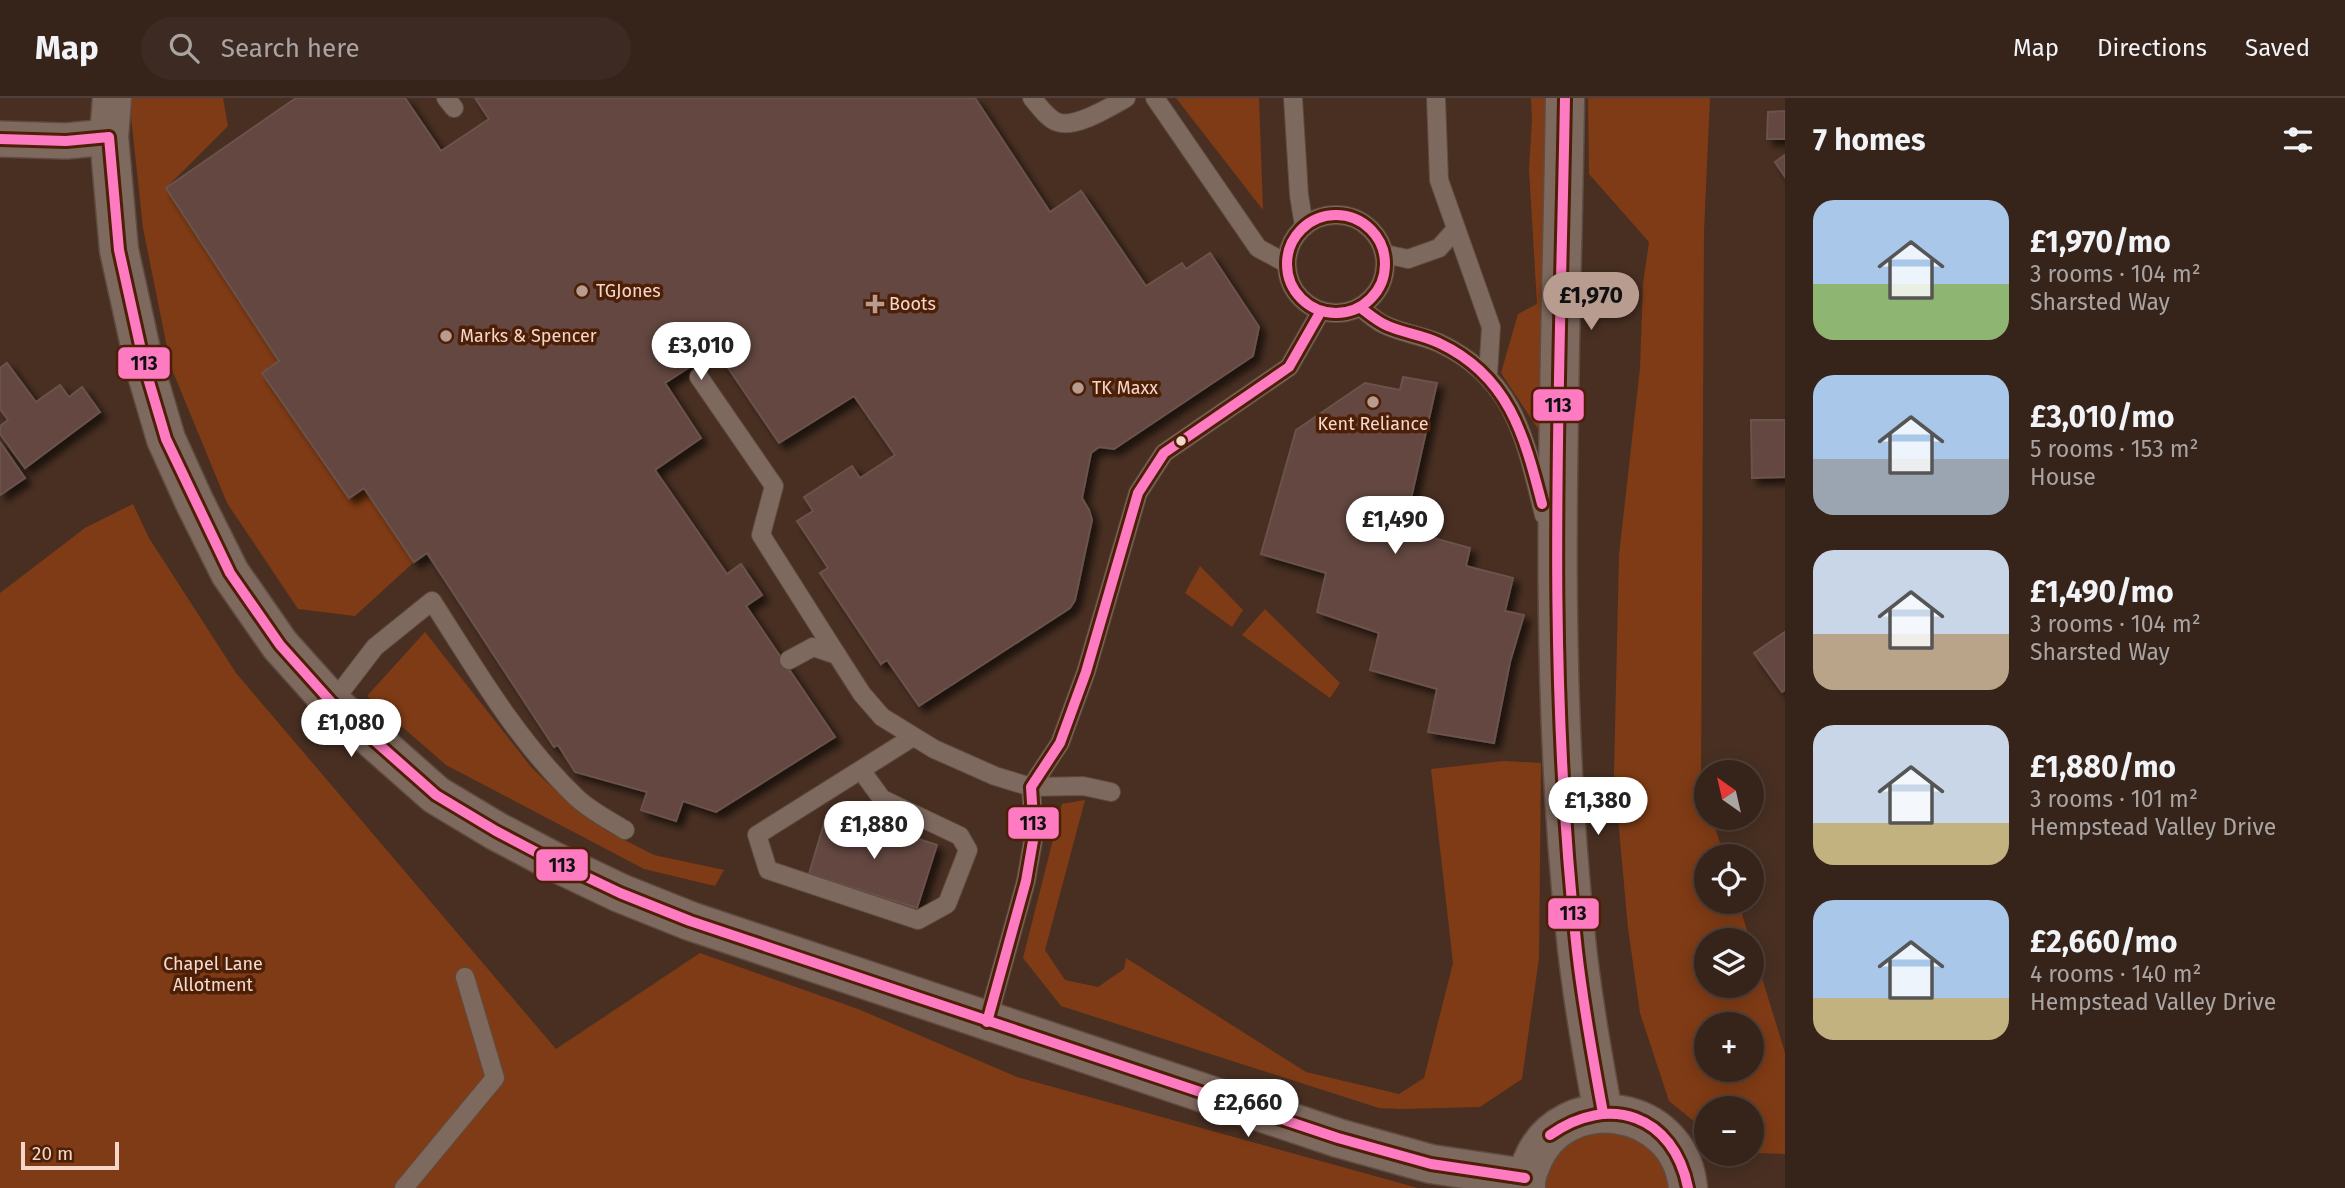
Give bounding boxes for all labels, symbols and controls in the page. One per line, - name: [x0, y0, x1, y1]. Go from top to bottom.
- search box: [141, 17, 631, 80]
- text: Map: [35, 28, 99, 68]
- icon: search: [165, 29, 203, 67]
- text: Search here: [221, 33, 360, 64]
- text: Map: [2013, 34, 2059, 62]
- text: Directions: [2097, 34, 2207, 62]
- text: Saved: [2245, 34, 2310, 62]
- icon: filters: [2279, 121, 2317, 159]
- text: 7 homes: [1813, 122, 1925, 158]
- text: £1,970/mo: [2030, 224, 2171, 260]
- icon: home: [1869, 228, 1953, 312]
- text: 3 rooms · 104 m²: [2030, 260, 2201, 288]
- pin: £1,970: [1534, 272, 1648, 332]
- place label: TGJones: [596, 280, 661, 302]
- text: £1,970: [1559, 281, 1623, 309]
- marker: TGJones: [574, 283, 590, 299]
- text: Sharsted Way: [2030, 288, 2170, 316]
- place label: Boots: [889, 293, 936, 315]
- marker: Boots: [867, 296, 883, 312]
- pin: £3,010: [644, 322, 758, 382]
- place label: Marks & Spencer: [460, 325, 597, 347]
- marker: Marks & Spencer: [438, 328, 454, 344]
- text: £3,010: [668, 331, 734, 359]
- line badge: 113: [117, 346, 171, 380]
- text: 113: [130, 352, 158, 375]
- place label: TK Maxx: [1092, 377, 1158, 399]
- marker: TK Maxx: [1070, 380, 1086, 396]
- line badge: 113: [1532, 388, 1585, 422]
- marker: Kent Reliance: [1365, 394, 1381, 410]
- text: 113: [1544, 394, 1572, 417]
- text: £3,010/mo: [2030, 399, 2174, 435]
- icon: home: [1869, 403, 1953, 487]
- place label: Kent Reliance: [1317, 413, 1429, 435]
- unlabelled marker: [1174, 434, 1188, 448]
- text: 5 rooms · 153 m²: [2030, 435, 2199, 463]
- text: House: [2030, 463, 2096, 491]
- pin: £1,490: [1338, 496, 1452, 556]
- text: £1,490: [1362, 505, 1428, 533]
- text: £1,490/mo: [2030, 574, 2174, 610]
- icon: home: [1869, 578, 1953, 662]
- text: 3 rooms · 104 m²: [2030, 610, 2201, 638]
- text: Sharsted Way: [2030, 638, 2170, 666]
- pin: £1,080: [294, 700, 408, 759]
- text: £1,080: [317, 708, 385, 736]
- text: £1,880/mo: [2030, 749, 2176, 785]
- icon: home: [1869, 753, 1953, 837]
- north arrow: [1694, 760, 1764, 830]
- map controls: [1694, 760, 1764, 1166]
- pin: £1,380: [1541, 778, 1655, 837]
- text: 3 rooms · 101 m²: [2030, 785, 2198, 813]
- text: £1,380: [1565, 786, 1631, 814]
- pin: £1,880: [817, 802, 931, 861]
- line badge: 113: [1007, 806, 1060, 840]
- text: £1,880: [840, 810, 908, 838]
- text: 113: [1019, 812, 1047, 835]
- text: Hempstead Valley Drive: [2030, 813, 2276, 841]
- button: locate: [1694, 844, 1764, 914]
- line badge: 113: [535, 848, 589, 882]
- text: 113: [548, 854, 576, 877]
- line badge: 113: [1547, 897, 1600, 930]
- text: 113: [1559, 902, 1587, 925]
- text: £2,660/mo: [2030, 924, 2178, 960]
- button: layers: [1694, 928, 1764, 998]
- icon: home: [1869, 928, 1953, 1012]
- park label: Chapel Lane Allotment: [163, 953, 263, 996]
- text: 4 rooms · 140 m²: [2030, 960, 2201, 988]
- text: Hempstead Valley Drive: [2030, 988, 2276, 1016]
- button: +: [1694, 1012, 1764, 1082]
- pin: £2,660: [1191, 1080, 1305, 1139]
- text: £2,660: [1214, 1088, 1282, 1116]
- button: −: [1694, 1096, 1764, 1166]
- scale bar: [21, 1139, 119, 1171]
- text: 20 m: [32, 1142, 73, 1165]

